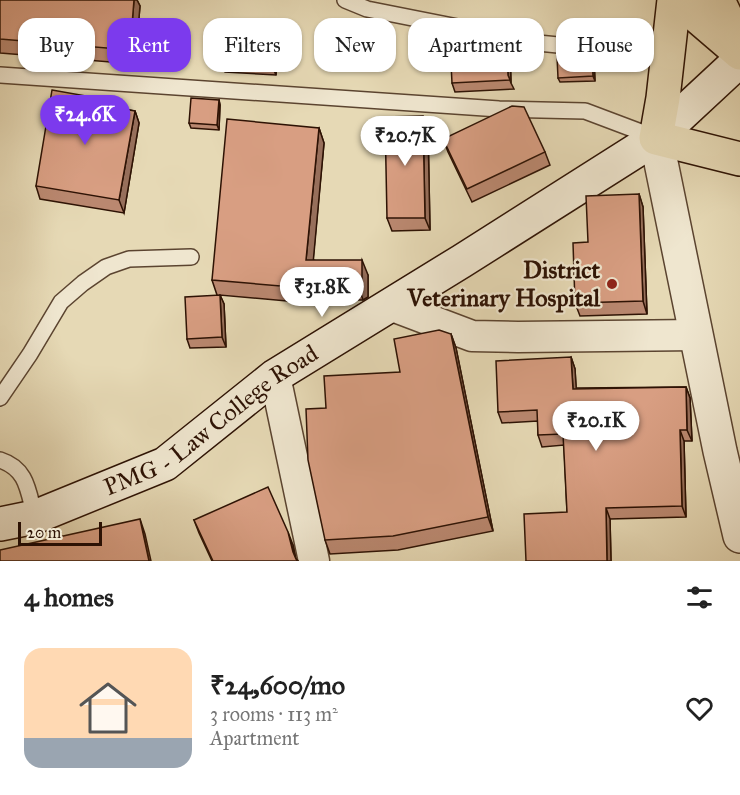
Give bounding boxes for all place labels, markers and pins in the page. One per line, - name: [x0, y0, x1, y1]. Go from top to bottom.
- pin: ₹24.6K: [36, 95, 134, 146]
- pin: ₹20.7K: [356, 116, 454, 167]
- place label: District Veterinary Hospital: [406, 255, 601, 313]
- pin: ₹31.8K: [273, 267, 371, 318]
- marker: District Veterinary Hospital: [605, 277, 619, 291]
- pin: ₹20.1K: [547, 401, 645, 452]

